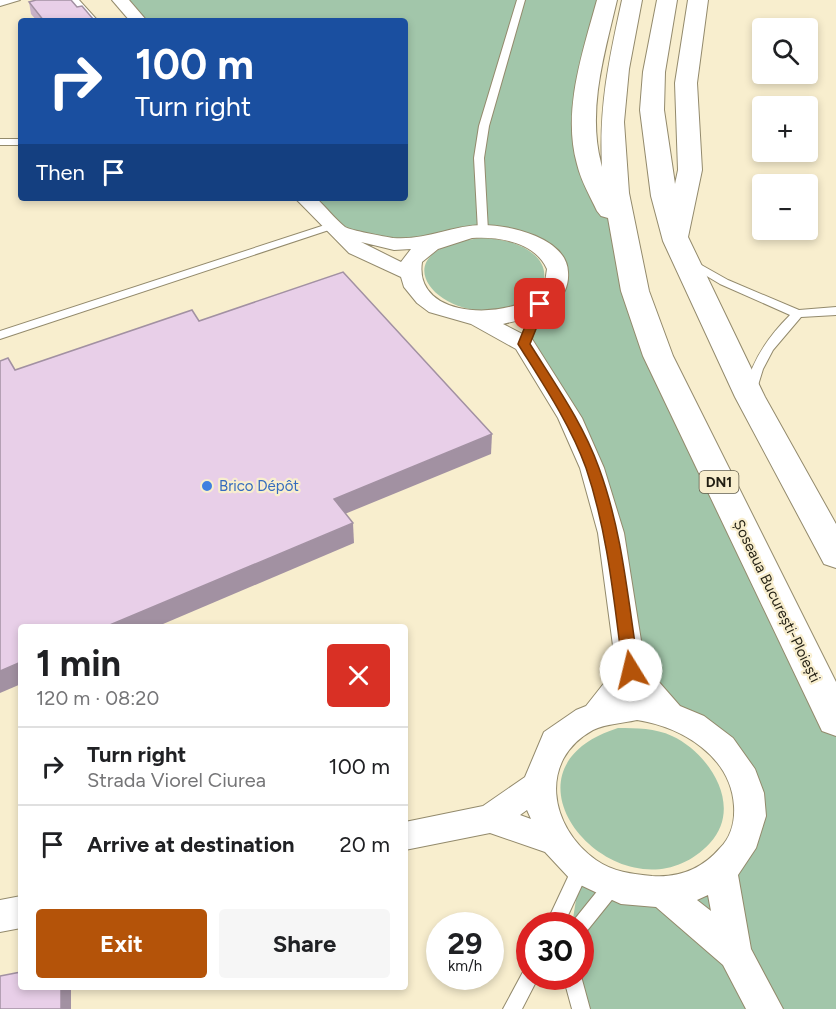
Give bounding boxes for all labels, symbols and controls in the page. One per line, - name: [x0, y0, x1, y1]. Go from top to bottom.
- map controls: [752, 18, 818, 240]
- button: search: [752, 18, 818, 84]
- text: 100 m: [135, 39, 254, 90]
- icon: right: [36, 42, 114, 120]
- text: Turn right: [135, 90, 251, 123]
- button: +: [752, 96, 818, 162]
- icon: arrive: [97, 156, 130, 189]
- text: Then: [36, 159, 85, 186]
- button: −: [752, 174, 818, 240]
- pin: [514, 278, 565, 329]
- icon: arrive: [523, 287, 556, 320]
- road number: DN1: [700, 471, 738, 493]
- place label: Brico Dépôt: [219, 477, 299, 495]
- marker: Brico Dépôt: [200, 479, 214, 493]
- street label: Șoseaua București-Ploiești: [730, 517, 824, 685]
- position arrow: [599, 638, 663, 702]
- text: 1 min: [36, 642, 121, 685]
- button: close: [327, 644, 390, 707]
- text: 120 m · 08:20: [36, 686, 159, 710]
- text: Turn right: [87, 741, 186, 768]
- icon: right: [36, 750, 69, 783]
- text: 100 m: [329, 753, 390, 780]
- text: Strada Viorel Ciurea: [87, 768, 266, 792]
- icon: arrive: [36, 828, 69, 861]
- text: Arrive at destination: [87, 831, 295, 858]
- text: 20 m: [339, 831, 390, 858]
- button: Exit: [36, 909, 207, 978]
- button: Share: [219, 909, 390, 978]
- speed limit sign: 30: [516, 912, 594, 990]
- text: 29: [448, 925, 482, 962]
- text: km/h: [448, 957, 482, 975]

